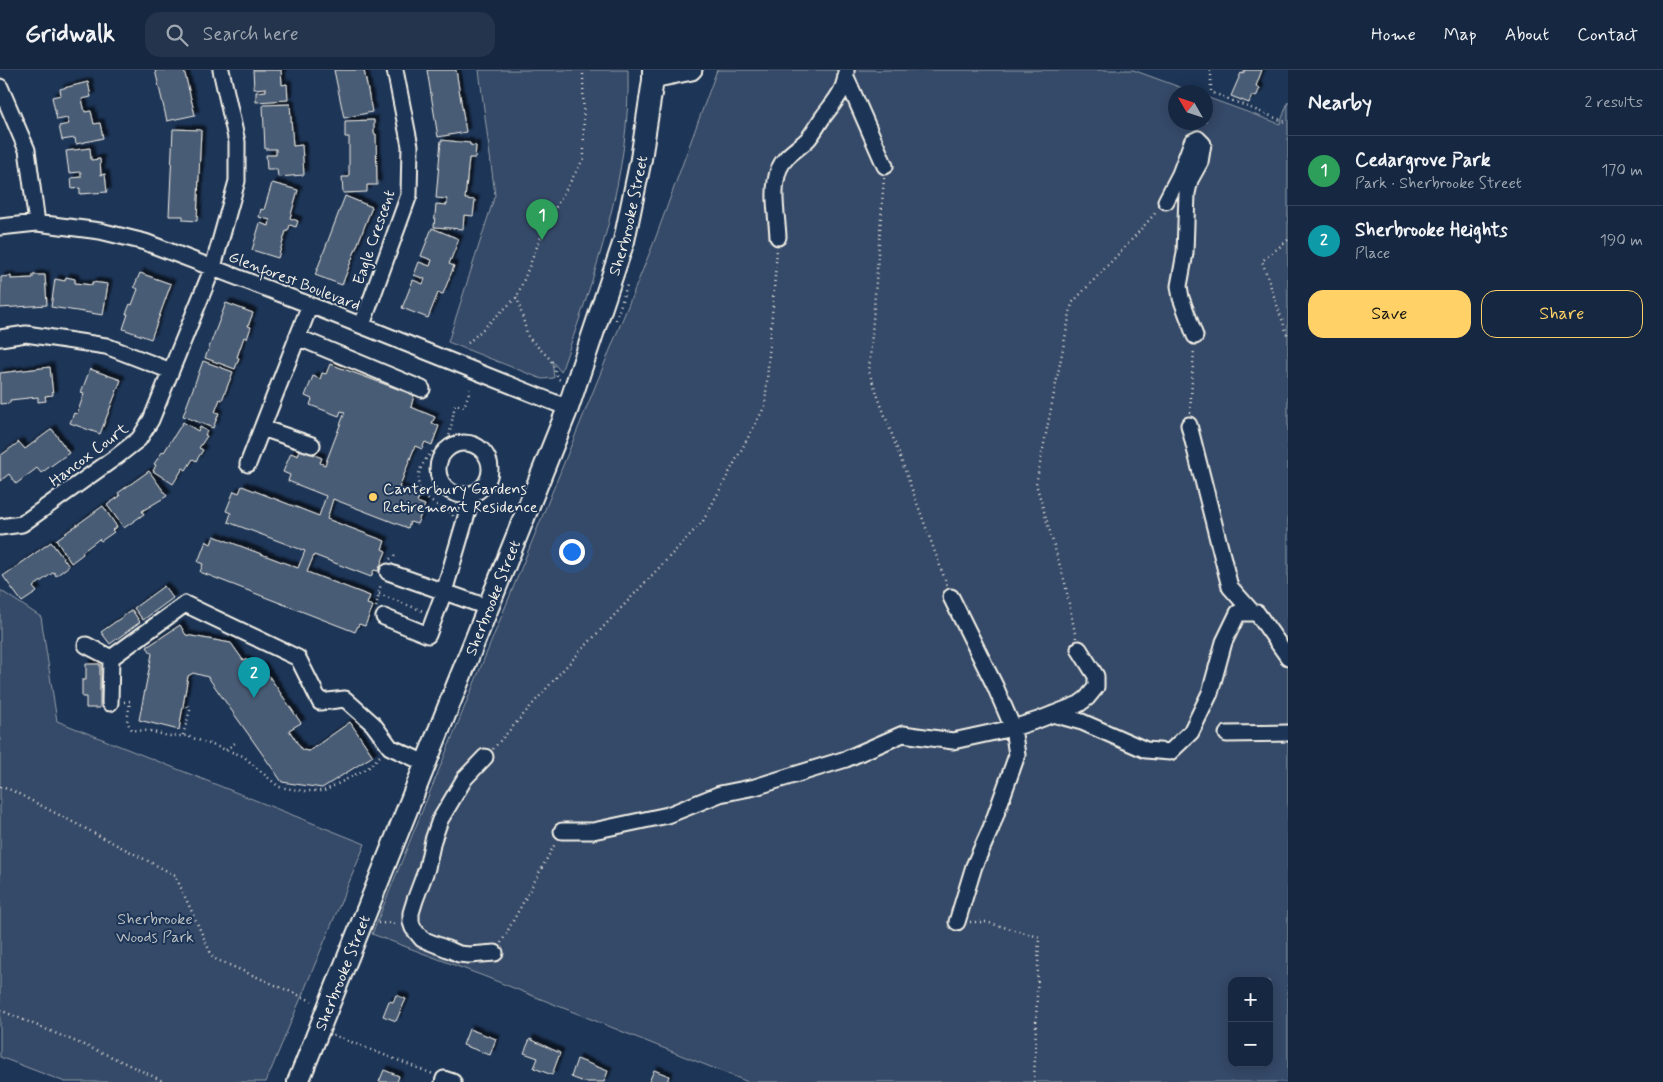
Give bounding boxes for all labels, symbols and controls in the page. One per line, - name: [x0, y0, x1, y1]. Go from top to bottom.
- search box: [145, 12, 495, 57]
- text: Gridwalk: [25, 19, 115, 50]
- icon: search: [163, 21, 191, 49]
- text: Search here: [203, 22, 298, 47]
- text: Home: [1371, 23, 1416, 47]
- text: Map: [1444, 23, 1477, 47]
- text: About: [1505, 23, 1549, 47]
- text: Contact: [1577, 23, 1638, 47]
- north arrow: [1168, 85, 1213, 130]
- text: Nearby: [1308, 89, 1372, 117]
- text: 2 results: [1585, 92, 1643, 113]
- text: Cedargrove Park: [1355, 148, 1491, 173]
- street label: Sherbrooke Street: [604, 154, 653, 279]
- text: 1: [1320, 160, 1328, 181]
- text: 170 m: [1601, 160, 1643, 181]
- text: Park · Sherbrooke Street: [1355, 173, 1522, 194]
- street label: Eagle Crescent: [348, 187, 400, 288]
- pin: 1: [526, 199, 558, 240]
- text: Sherbrooke Heights: [1355, 218, 1508, 243]
- text: 2: [1320, 230, 1328, 251]
- text: 190 m: [1600, 230, 1643, 251]
- text: Place: [1355, 243, 1390, 264]
- street label: Glenforest Boulevard: [225, 247, 363, 318]
- button: Save: [1308, 290, 1471, 338]
- button: Share: [1481, 290, 1643, 338]
- street label: Hancox Court: [45, 418, 133, 492]
- place label: Canterbury Gardens Retirement Residence: [383, 479, 538, 518]
- marker: Canterbury Gardens Retirement Residence: [367, 491, 379, 503]
- street label: Sherbrooke Street: [461, 537, 526, 659]
- your location: [559, 539, 585, 565]
- pin: 2: [238, 657, 270, 698]
- park label: Sherbrooke Woods Park: [116, 909, 194, 948]
- street label: Sherbrooke Street: [311, 912, 376, 1034]
- map controls: [1228, 977, 1273, 1067]
- button: +: [1228, 977, 1273, 1022]
- button: −: [1228, 1022, 1273, 1067]

